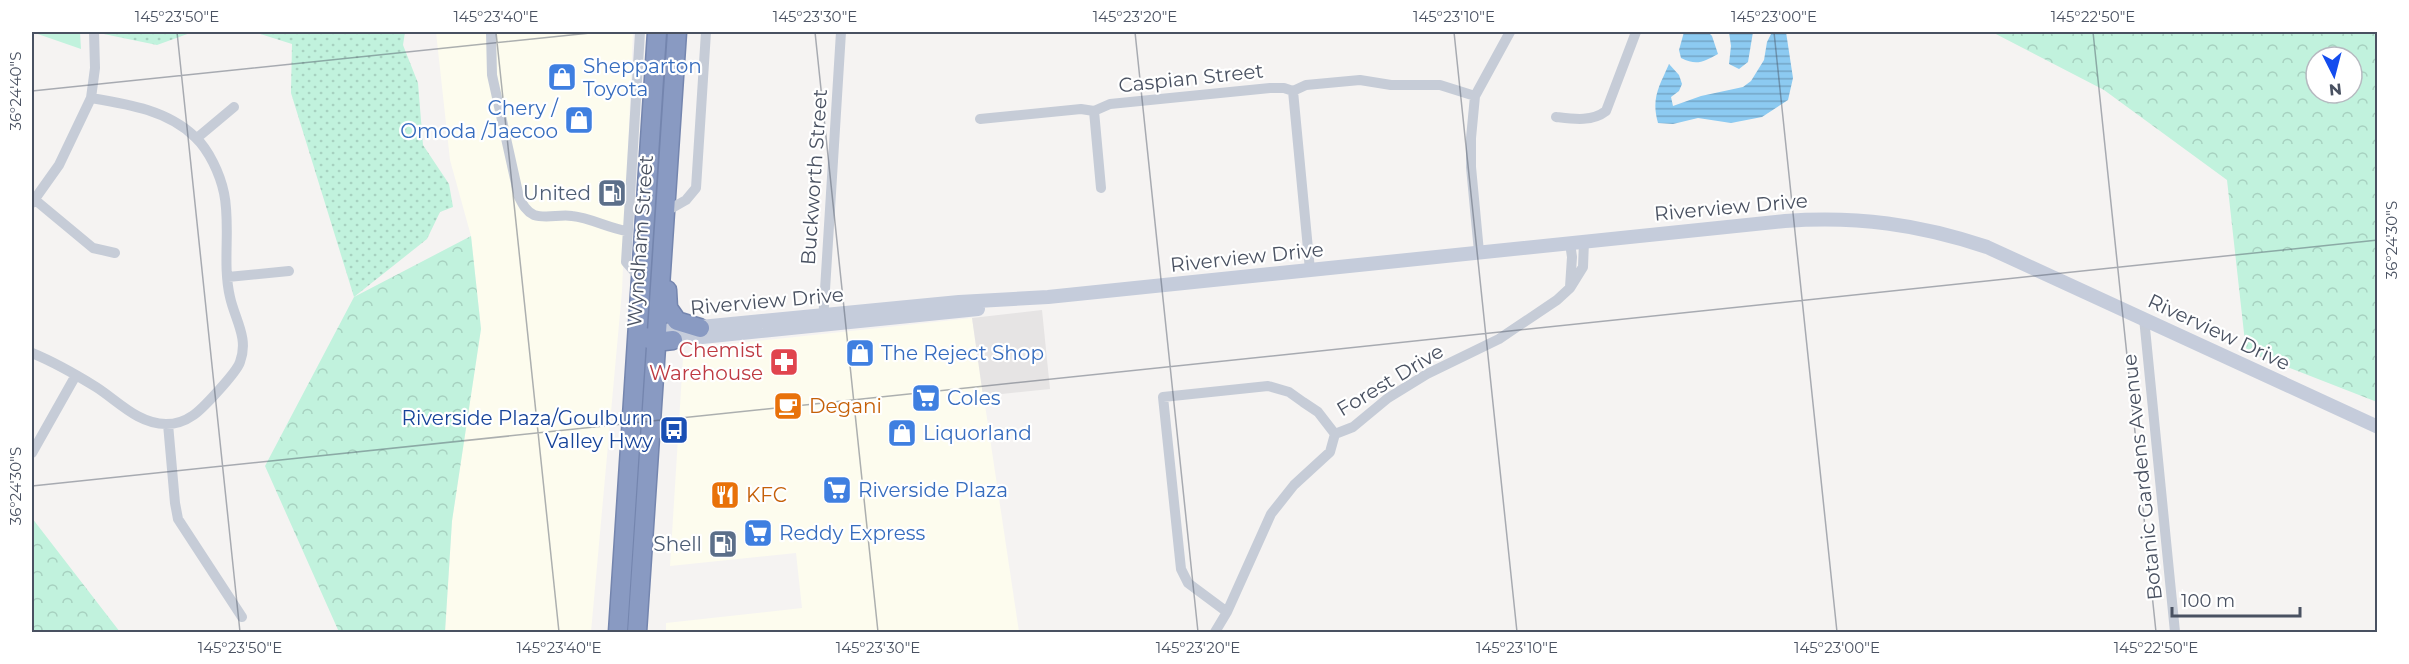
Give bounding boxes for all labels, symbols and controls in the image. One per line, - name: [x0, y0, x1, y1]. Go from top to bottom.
- text: 145°23'50"E: [135, 7, 219, 26]
- text: 145°23'40"E: [453, 7, 539, 26]
- text: 145°23'30"E: [773, 7, 857, 26]
- text: 145°23'20"E: [1093, 7, 1177, 26]
- text: 145°23'10"E: [1413, 7, 1495, 26]
- text: 145°23'00"E: [1731, 7, 1817, 26]
- text: 145°22'50"E: [2051, 7, 2135, 26]
- north arrow: [2304, 45, 2364, 105]
- text: 36°24'40"S: [6, 52, 25, 130]
- place label: Shepparton Toyota: [583, 54, 702, 101]
- street label: Caspian Street: [1117, 58, 1265, 98]
- shop icon: Shepparton Toyota: [546, 61, 578, 93]
- text: N: [2328, 79, 2343, 100]
- street label: Buckworth Street: [796, 88, 832, 266]
- place label: Chery / Omoda /Jaecoo: [400, 96, 559, 143]
- shop icon: Chery / Omoda /Jaecoo: [563, 104, 595, 136]
- street label: Wyndham Street: [622, 154, 658, 328]
- fuel station icon: United: [596, 177, 628, 209]
- place label: United: [523, 181, 591, 205]
- street label: Riverview Drive: [1653, 188, 1809, 226]
- text: 36°24'30"S: [2382, 201, 2401, 279]
- street label: Riverview Drive: [1169, 237, 1325, 277]
- street label: Riverview Drive: [689, 282, 845, 320]
- street label: Riverview Drive: [2144, 289, 2294, 375]
- shop icon: The Reject Shop: [844, 337, 876, 369]
- place label: Chemist Warehouse: [649, 338, 763, 385]
- street label: Forest Drive: [1332, 339, 1448, 421]
- place label: The Reject Shop: [881, 341, 1044, 365]
- pharmacy icon: Chemist Warehouse: [768, 346, 800, 378]
- street label: Botanic Gardens Avenue: [2117, 353, 2167, 601]
- supermarket icon: Coles: [910, 382, 942, 414]
- place label: Coles: [947, 386, 1001, 410]
- cafe icon: Degani: [772, 390, 804, 422]
- place label: Degani: [809, 394, 882, 418]
- place label: Riverside Plaza/Goulburn Valley Hwy: [401, 406, 653, 453]
- bus stop icon: Riverside Plaza/Goulburn Valley Hwy: [658, 414, 690, 446]
- shop icon: Liquorland: [886, 417, 918, 449]
- place label: Liquorland: [923, 421, 1032, 445]
- text: 36°24'30"S: [6, 447, 25, 525]
- supermarket icon: Riverside Plaza: [821, 474, 853, 506]
- place label: Riverside Plaza: [858, 478, 1008, 502]
- restaurant icon: KFC: [709, 479, 741, 511]
- place label: KFC: [746, 483, 787, 507]
- supermarket icon: Reddy Express: [742, 517, 774, 549]
- place label: Reddy Express: [779, 521, 926, 545]
- fuel station icon: Shell: [707, 528, 739, 560]
- place label: Shell: [653, 532, 702, 556]
- scale bar: [2172, 580, 2300, 618]
- text: 100 m: [2181, 590, 2235, 612]
- text: 145°23'50"E: [198, 638, 282, 657]
- text: 145°23'40"E: [516, 638, 602, 657]
- text: 145°23'30"E: [836, 638, 920, 657]
- text: 145°23'20"E: [1156, 638, 1240, 657]
- text: 145°23'10"E: [1476, 638, 1558, 657]
- text: 145°23'00"E: [1794, 638, 1880, 657]
- text: 145°22'50"E: [2114, 638, 2198, 657]

